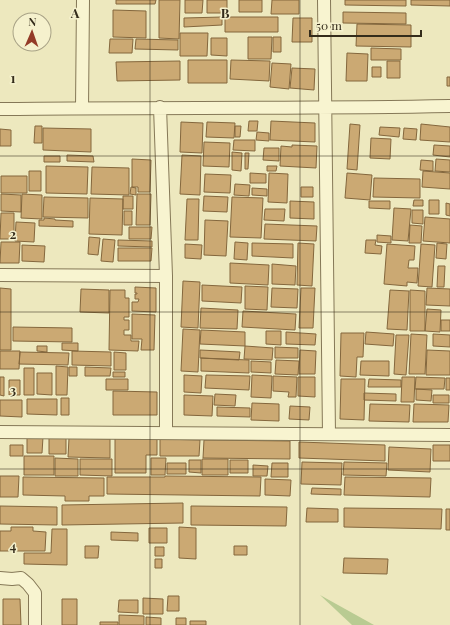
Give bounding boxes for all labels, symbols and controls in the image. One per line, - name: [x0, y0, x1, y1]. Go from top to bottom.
- text: A: [70, 4, 80, 21]
- text: B: [221, 4, 230, 21]
- north arrow: [12, 12, 52, 52]
- scale bar: [310, 12, 421, 38]
- text: N: [28, 14, 37, 29]
- text: 50 m: [316, 17, 342, 33]
- text: 1: [11, 69, 16, 86]
- text: 2: [10, 225, 17, 242]
- text: 3: [10, 381, 16, 398]
- text: 4: [10, 537, 17, 554]

